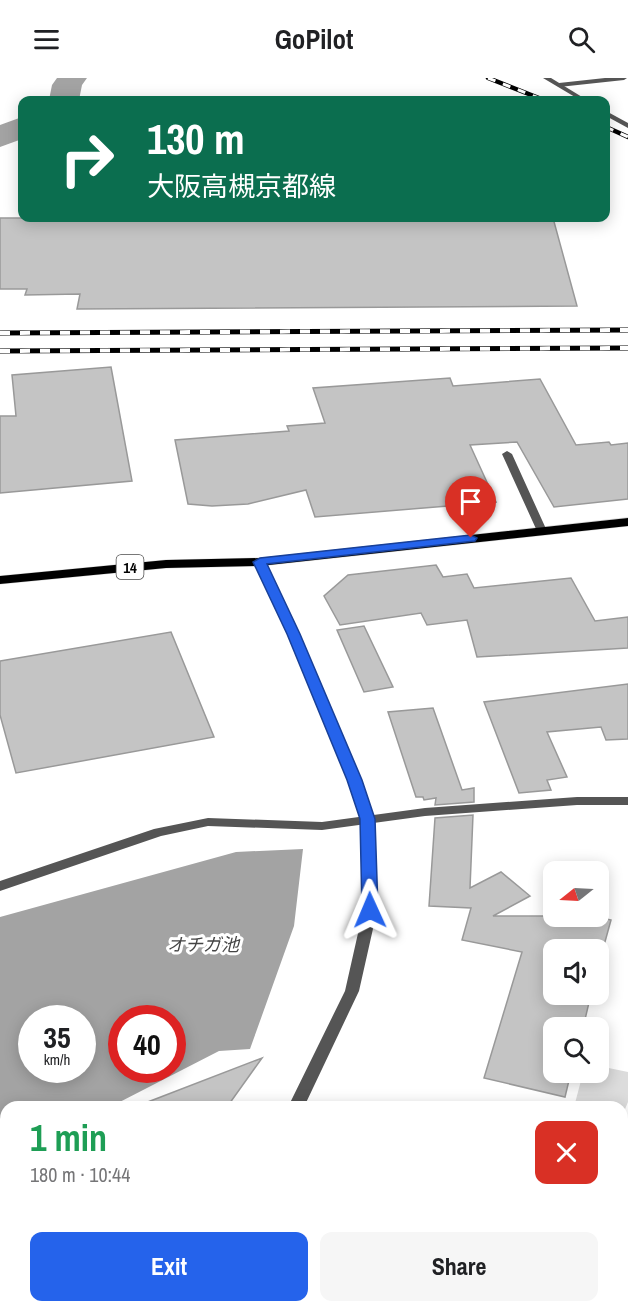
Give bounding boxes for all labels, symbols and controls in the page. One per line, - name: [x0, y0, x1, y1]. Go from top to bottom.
- text: GoPilot: [275, 21, 353, 57]
- icon: menu: [30, 23, 63, 56]
- icon: search: [565, 23, 598, 56]
- text: 130 m: [147, 111, 245, 167]
- icon: right: [48, 120, 126, 198]
- text: 大阪高槻京都線: [147, 168, 336, 204]
- pin: [445, 476, 496, 538]
- icon: arrive: [454, 485, 487, 518]
- road number: 14: [116, 555, 144, 579]
- north arrow: [543, 861, 609, 927]
- map controls: [543, 861, 609, 1083]
- position arrow: [338, 878, 402, 942]
- water label: オチガ池: [167, 932, 241, 957]
- button: sound: [543, 939, 609, 1005]
- speed limit sign: 40: [108, 1005, 186, 1083]
- text: 35: [43, 1017, 71, 1057]
- button: search: [543, 1017, 609, 1083]
- text: km/h: [44, 1049, 70, 1070]
- text: 1 min: [30, 1114, 107, 1162]
- button: close: [535, 1121, 598, 1184]
- text: 180 m · 10:44: [30, 1161, 130, 1188]
- button: Exit: [30, 1232, 308, 1301]
- button: Share: [320, 1232, 598, 1301]

